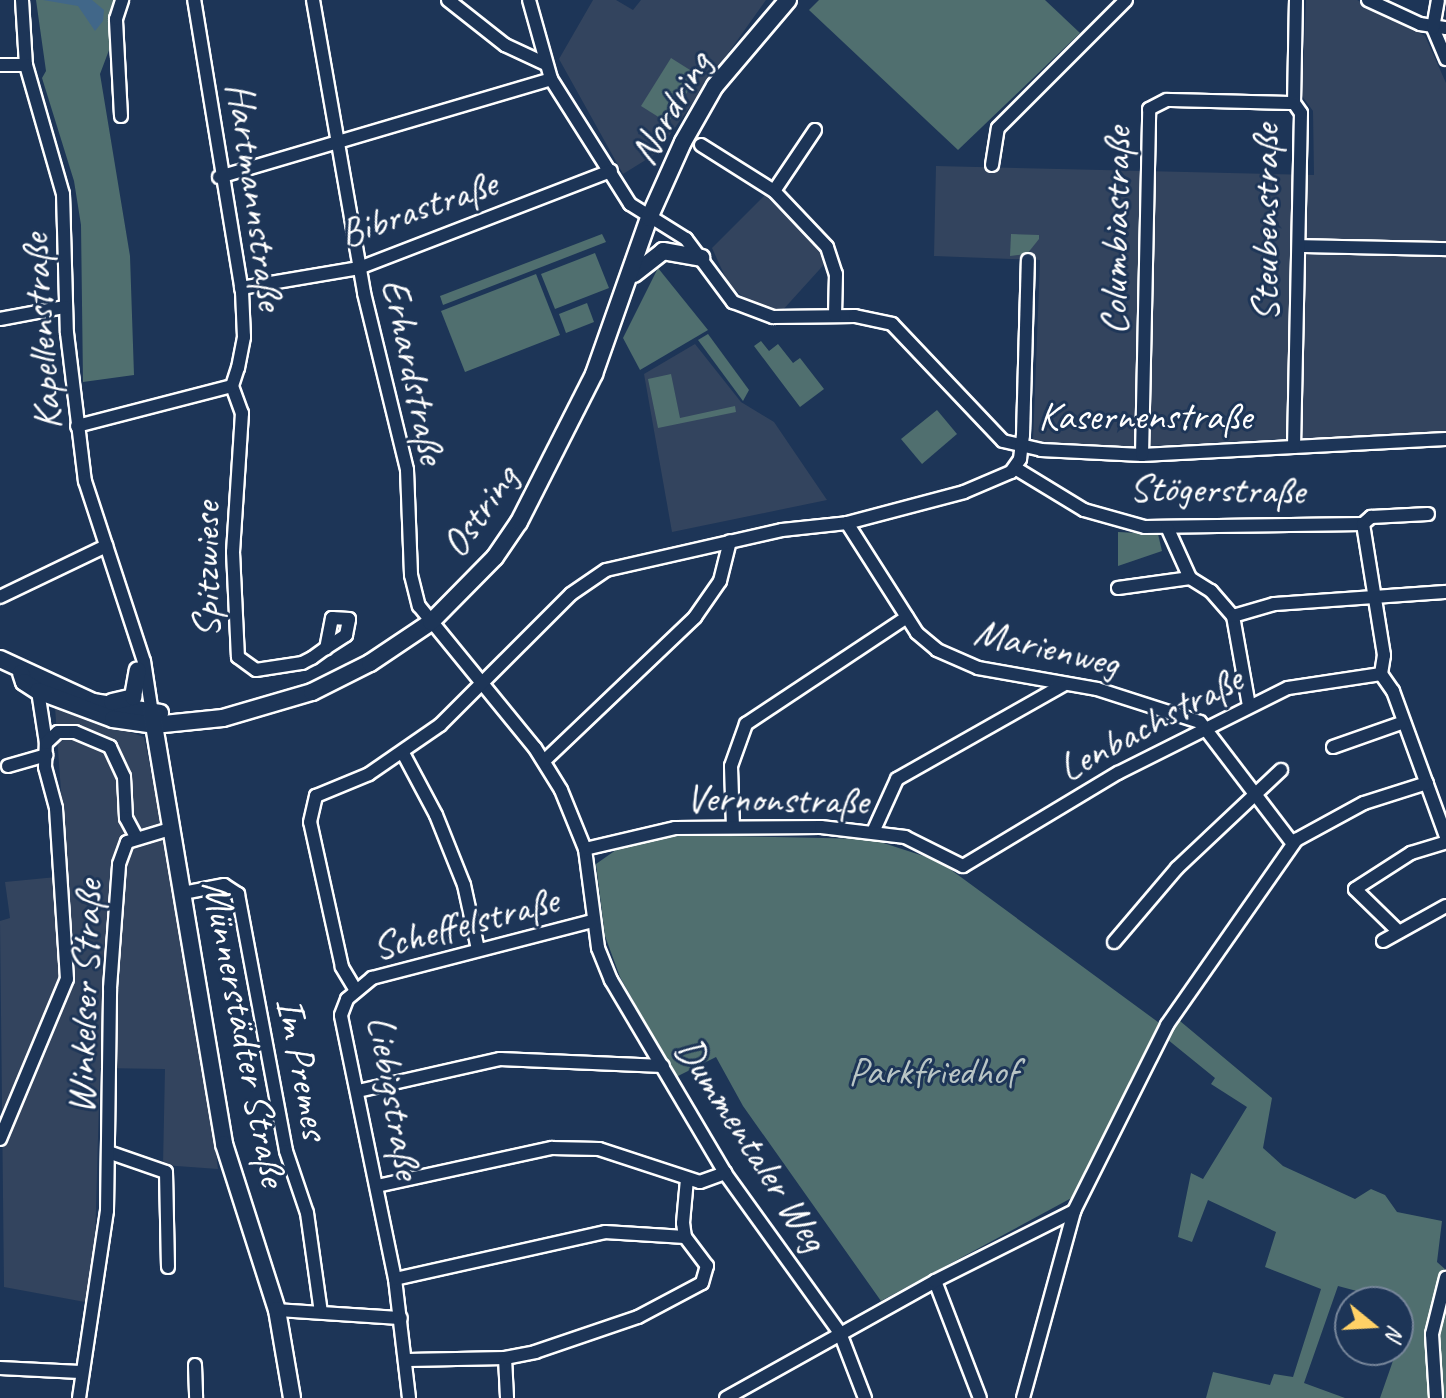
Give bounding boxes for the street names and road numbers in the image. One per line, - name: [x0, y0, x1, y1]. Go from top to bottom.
- street label: Nordring: [619, 43, 721, 173]
- street label: Hartmannstraße: [216, 79, 296, 313]
- street label: Steubenstraße: [1241, 124, 1289, 322]
- street label: Columbiastraße: [1089, 127, 1141, 335]
- street label: Bibrastraße: [333, 159, 503, 257]
- street label: Kapellenstraße: [10, 233, 72, 431]
- street label: Erhardstraße: [371, 274, 457, 468]
- street label: Kasernenstraße: [1038, 392, 1252, 440]
- street label: Ostring: [430, 456, 528, 566]
- street label: Stögerstraße: [1129, 463, 1305, 515]
- street label: Spitzwiese: [182, 502, 230, 638]
- street label: Marienweg: [970, 607, 1124, 687]
- street label: Lenbachstraße: [1050, 654, 1250, 792]
- street label: Vernonstraße: [685, 773, 869, 825]
- street label: Münnerstädter Straße: [192, 875, 298, 1191]
- street label: Scheffelstraße: [367, 875, 563, 971]
- street label: Winkelser Straße: [56, 879, 112, 1115]
- street label: Im Premes: [266, 992, 340, 1144]
- street label: Liebigstraße: [357, 1012, 433, 1182]
- street label: Dummentaler Weg: [665, 1028, 839, 1260]

